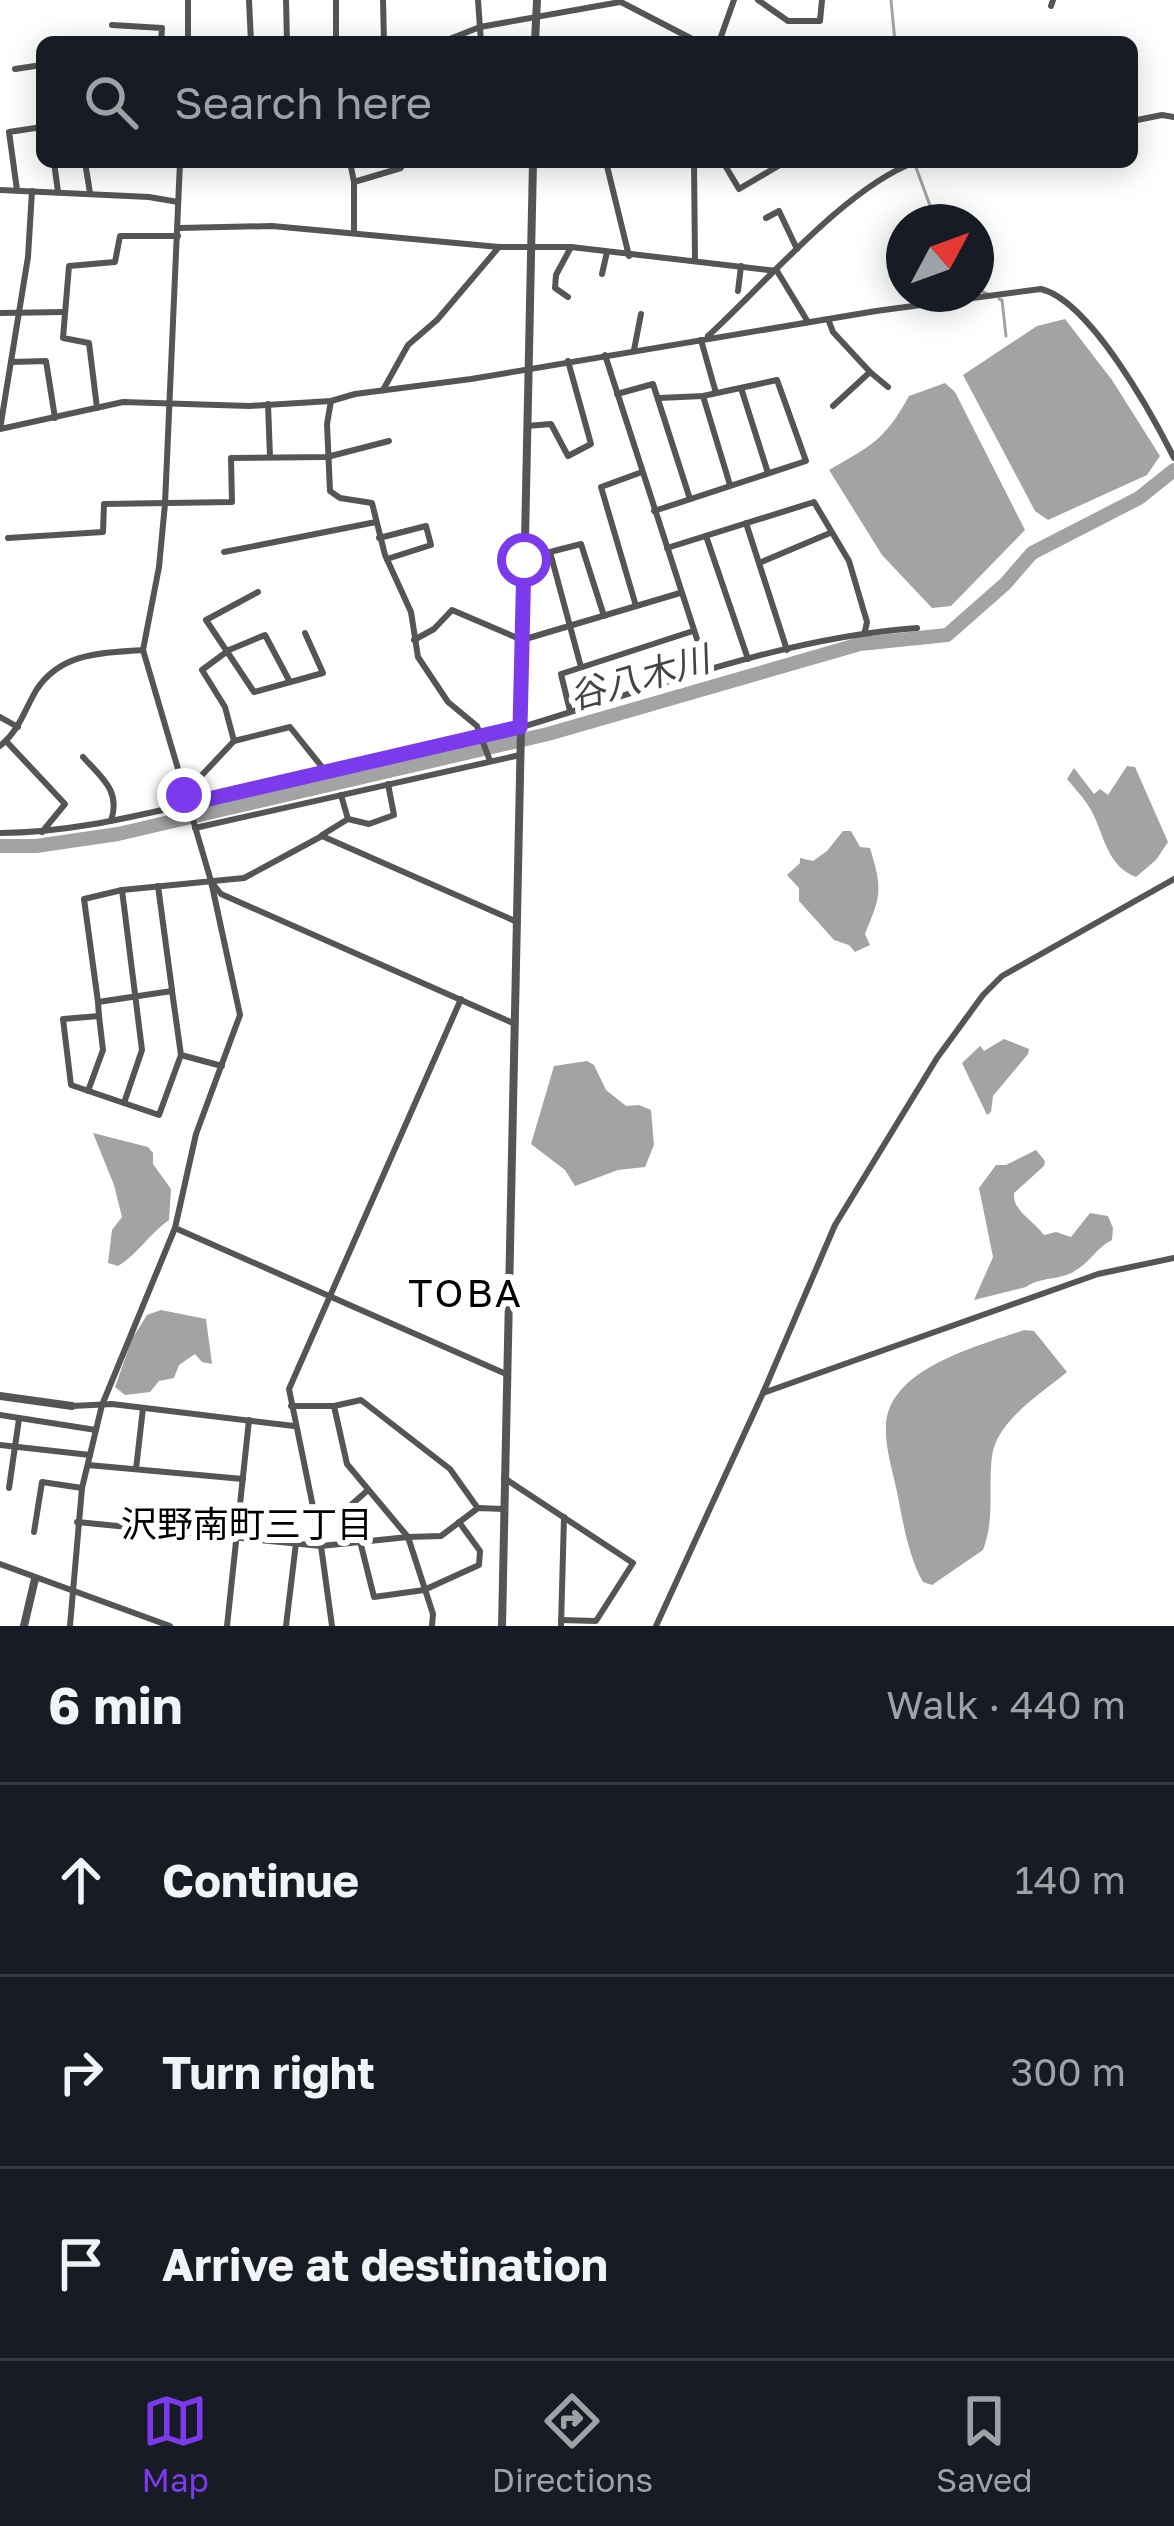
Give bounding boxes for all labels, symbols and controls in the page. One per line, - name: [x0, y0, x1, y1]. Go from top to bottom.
- search box: [36, 36, 1138, 168]
- icon: search: [78, 69, 144, 135]
- text: Search here: [174, 75, 432, 129]
- north arrow: [886, 204, 994, 312]
- route start: [497, 533, 551, 587]
- water label: 谷八木川: [564, 635, 718, 718]
- route end: [157, 768, 211, 822]
- district label: TOBA: [408, 1269, 524, 1316]
- district label: 沢野南町三丁目: [121, 1502, 373, 1545]
- text: 6 min: [48, 1674, 183, 1735]
- text: Walk · 440 m: [886, 1681, 1126, 1728]
- icon: ahead: [48, 1847, 114, 1913]
- text: Continue: [162, 1853, 359, 1907]
- text: 140 m: [1015, 1856, 1126, 1903]
- icon: right: [48, 2039, 114, 2105]
- text: Turn right: [162, 2045, 375, 2099]
- text: 300 m: [1011, 2048, 1126, 2095]
- icon: arrive: [48, 2231, 114, 2297]
- text: Arrive at destination: [162, 2237, 608, 2291]
- tab: Map: [142, 2388, 209, 2499]
- tab: Directions: [492, 2388, 653, 2499]
- tab: Saved: [936, 2388, 1032, 2499]

